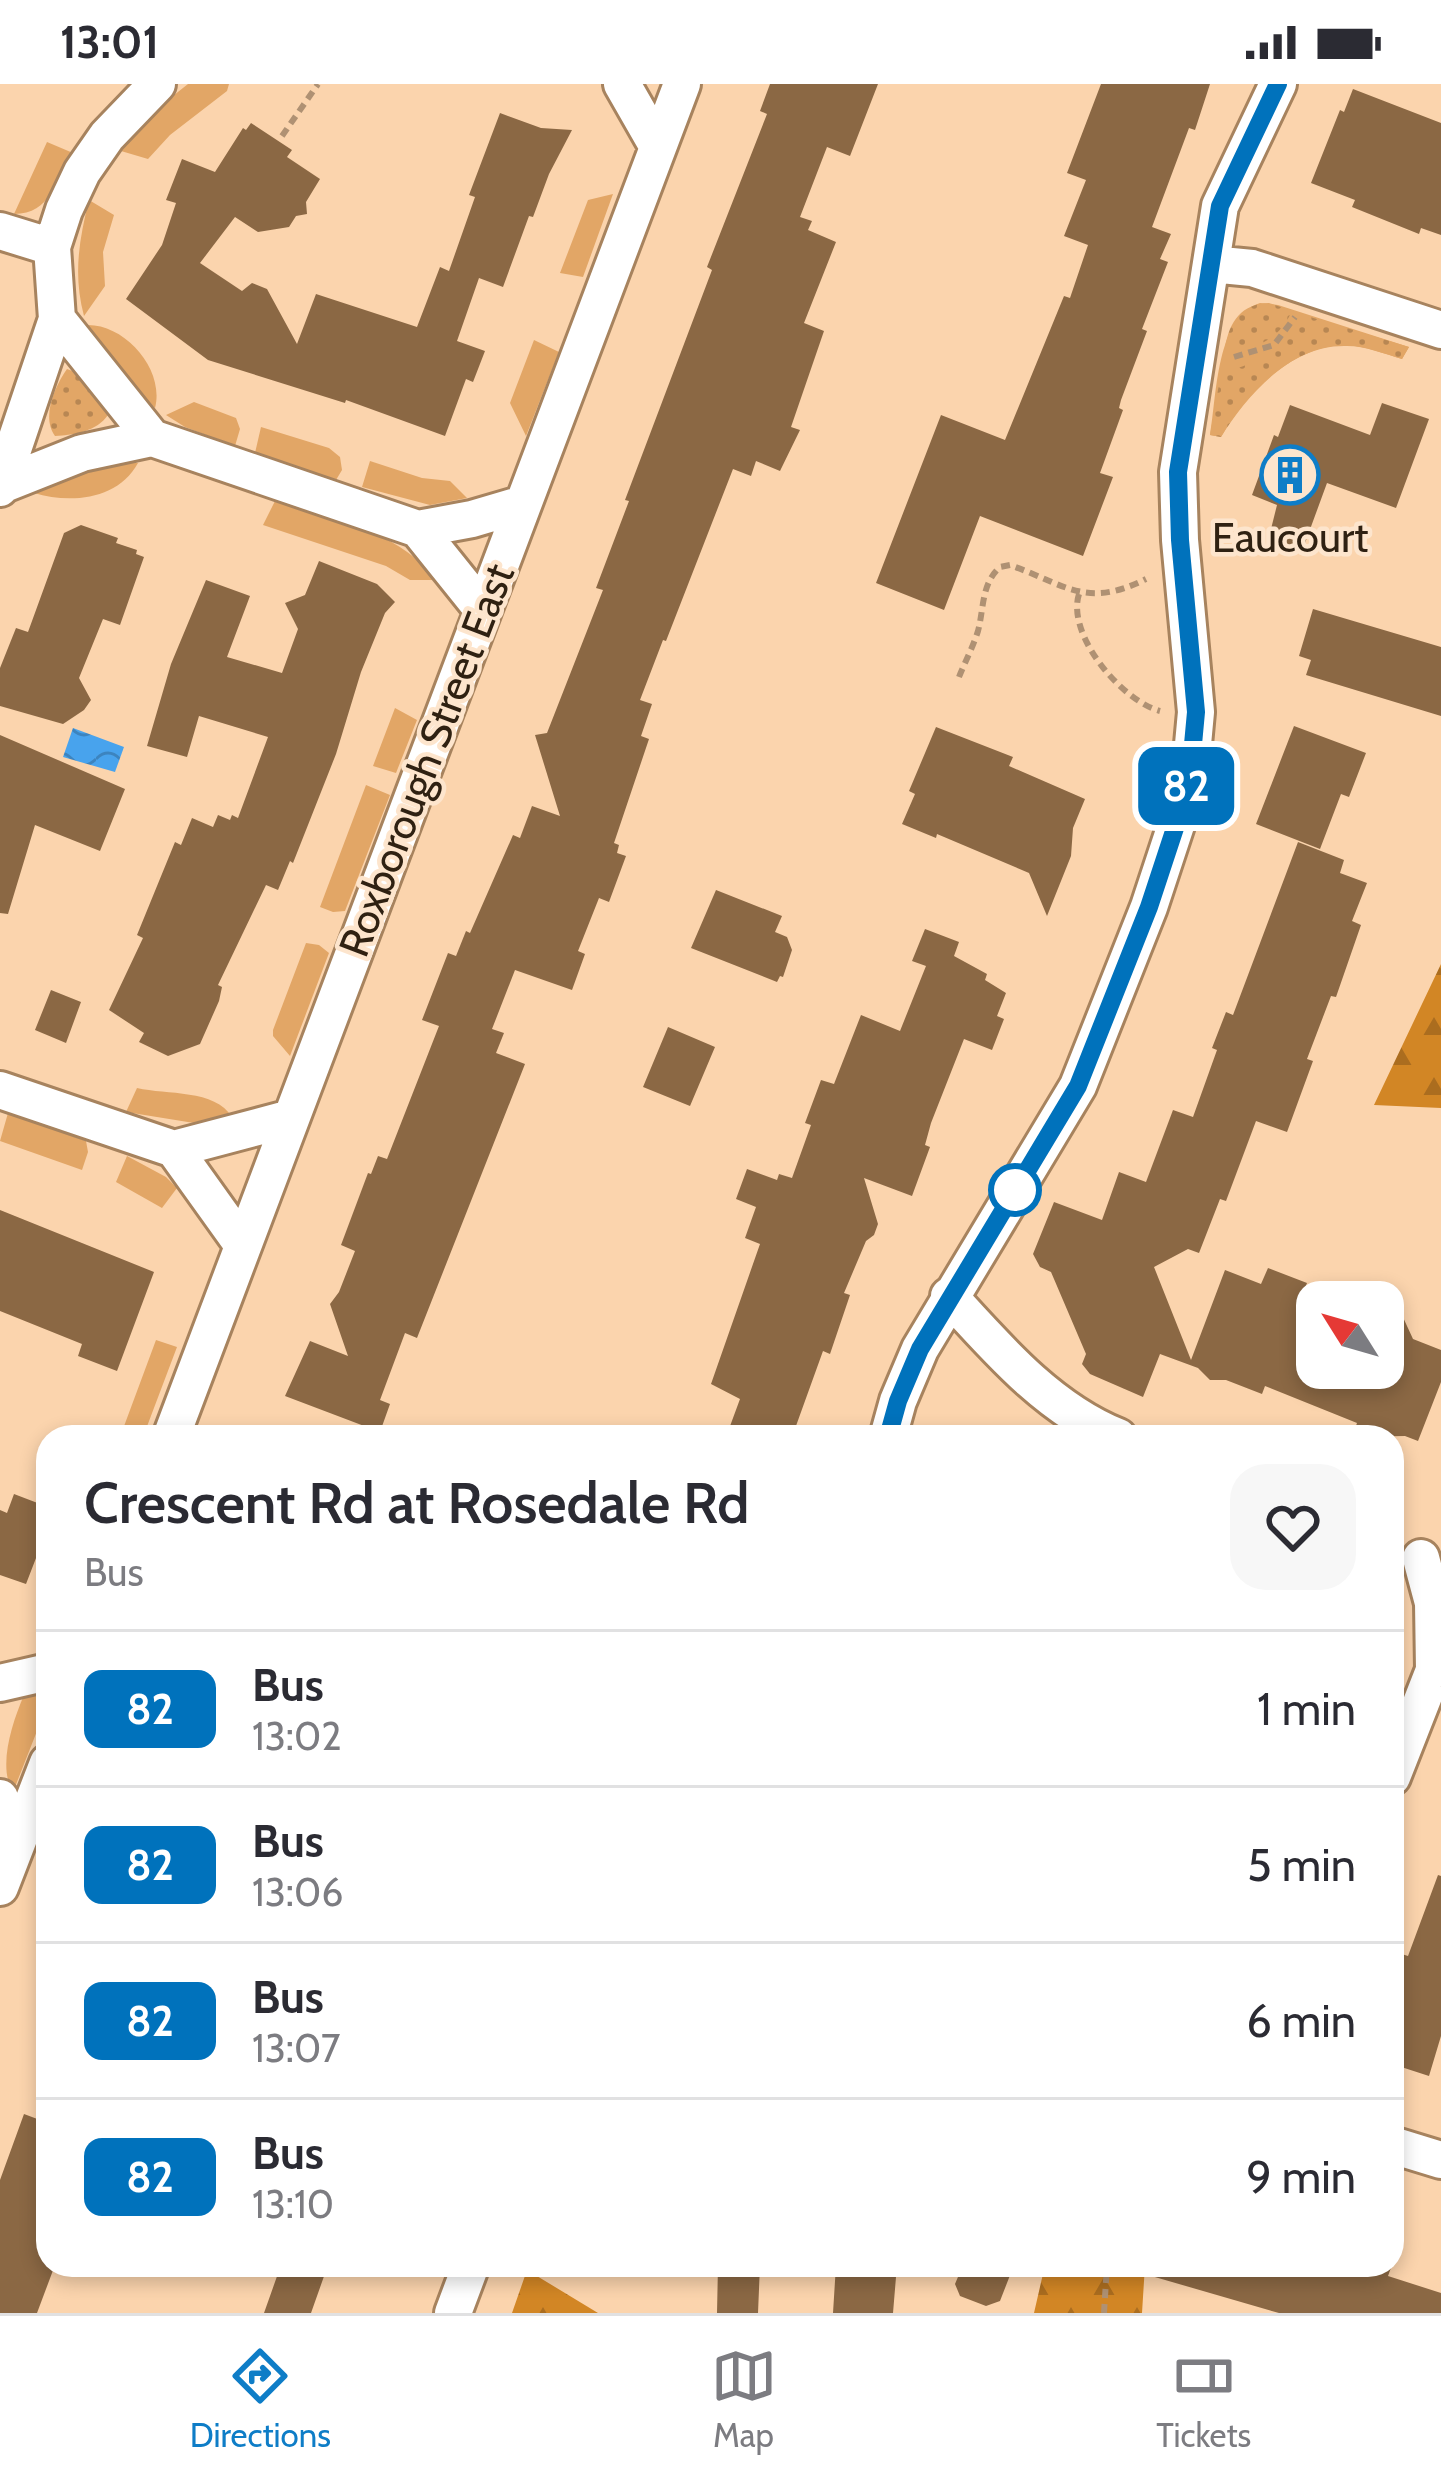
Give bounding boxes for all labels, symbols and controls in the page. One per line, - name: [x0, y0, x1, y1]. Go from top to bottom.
- text: 13:01: [60, 15, 159, 69]
- building icon: Eaucourt: [1259, 444, 1321, 506]
- place label: Eaucourt: [1212, 511, 1368, 563]
- street label: Roxborough Street East: [327, 556, 525, 964]
- line badge: 82: [1132, 747, 1240, 825]
- text: 82: [1162, 760, 1210, 812]
- unlabelled marker: [990, 1165, 1040, 1215]
- north arrow: [1296, 1281, 1404, 1389]
- map controls: [1296, 1281, 1404, 1389]
- button: heart: [1230, 1464, 1356, 1590]
- text: Crescent Rd at Rosedale Rd: [84, 1468, 749, 1537]
- text: Bus: [84, 1548, 144, 1596]
- text: Bus: [252, 1658, 324, 1712]
- text: 1 min: [1257, 1682, 1356, 1736]
- text: 82: [126, 1683, 174, 1735]
- text: 13:02: [252, 1712, 342, 1760]
- text: Bus: [252, 1814, 324, 1868]
- text: 5 min: [1247, 1838, 1356, 1892]
- text: 82: [126, 1839, 174, 1891]
- text: 13:06: [252, 1868, 343, 1916]
- text: Bus: [252, 1970, 324, 2024]
- text: 6 min: [1246, 1994, 1356, 2048]
- text: 82: [126, 1995, 174, 2047]
- text: 13:07: [252, 2024, 340, 2072]
- text: Bus: [252, 2126, 324, 2180]
- text: 9 min: [1246, 2150, 1356, 2204]
- text: 82: [126, 2151, 174, 2203]
- text: 13:10: [252, 2180, 334, 2228]
- tab: Directions: [190, 2343, 331, 2455]
- tab: Map: [711, 2343, 777, 2455]
- tab: Tickets: [1156, 2343, 1251, 2455]

